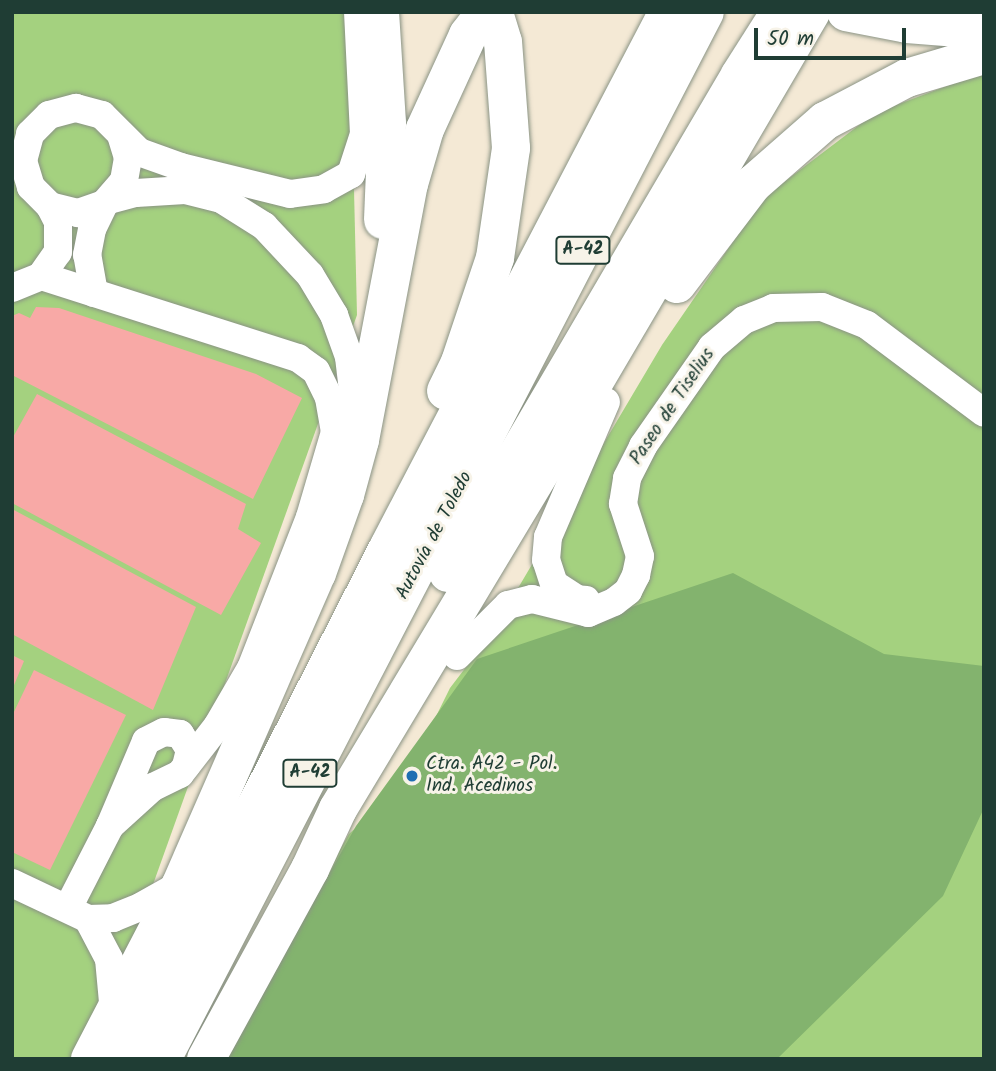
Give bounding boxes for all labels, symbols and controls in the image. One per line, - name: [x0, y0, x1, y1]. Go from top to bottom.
- scale bar: [758, 14, 910, 58]
- text: 50 m: [767, 23, 814, 56]
- road number: A-42: [555, 236, 611, 264]
- street label: Paseo de Tiselius: [626, 344, 720, 470]
- street label: Autovía de Toledo: [392, 468, 478, 604]
- place label: Ctra. A42 - Pol. Ind. Acedinos: [426, 754, 557, 798]
- road number: A-42: [282, 758, 338, 788]
- marker: Ctra. A42 - Pol. Ind. Acedinos: [404, 768, 420, 784]

